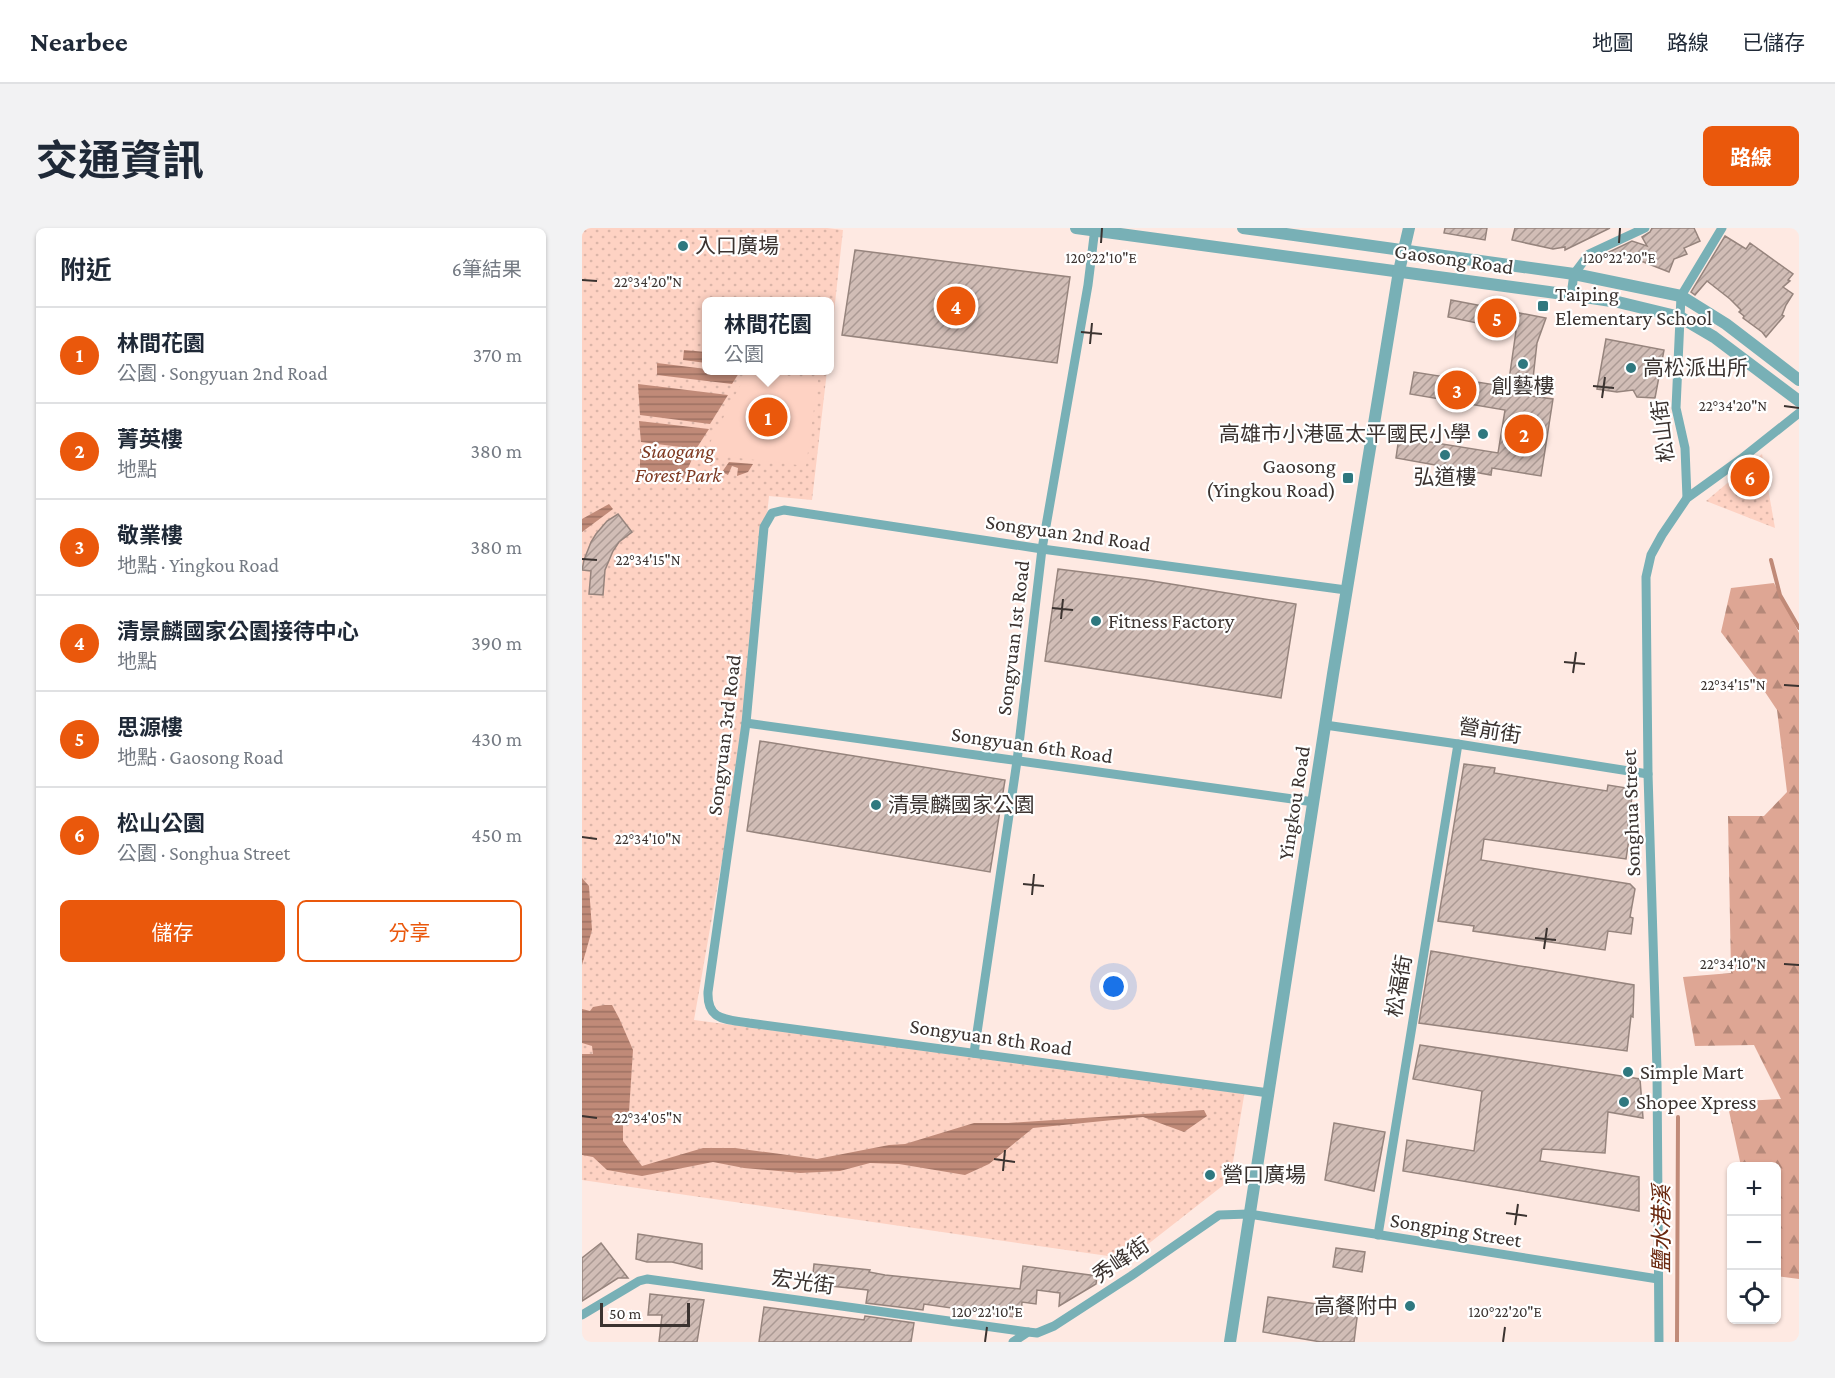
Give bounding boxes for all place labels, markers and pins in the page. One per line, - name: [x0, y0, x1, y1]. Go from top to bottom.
- place label: 入口廣場: [695, 234, 779, 258]
- marker: 入口廣場: [676, 239, 690, 253]
- place label: Taiping Elementary School: [1555, 282, 1712, 330]
- pin: 4: [936, 284, 976, 328]
- pin: 5: [1478, 296, 1516, 340]
- marker: Taiping Elementary School: [1536, 299, 1550, 313]
- place label: 高松派出所: [1643, 356, 1748, 380]
- marker: 創藝樓: [1516, 357, 1530, 371]
- marker: 高松派出所: [1624, 361, 1638, 375]
- pin: 3: [1438, 368, 1476, 412]
- place label: 創藝樓: [1492, 374, 1555, 398]
- pin: 1: [748, 394, 788, 440]
- pin: 2: [1504, 412, 1544, 456]
- place label: 高雄市小港區太平國民小學: [1219, 422, 1471, 446]
- marker: 高雄市小港區太平國民小學: [1476, 427, 1490, 441]
- marker: 弘道樓: [1438, 448, 1452, 462]
- place label: Gaosong (Yingkou Road): [1206, 454, 1336, 502]
- pin: 6: [1730, 454, 1770, 500]
- place label: 弘道樓: [1414, 465, 1477, 489]
- marker: Gaosong (Yingkou Road): [1341, 471, 1355, 485]
- place label: Fitness Factory: [1108, 609, 1235, 633]
- marker: Fitness Factory: [1089, 614, 1103, 628]
- place label: 清景麟國家公園: [888, 793, 1035, 817]
- marker: 清景麟國家公園: [869, 798, 883, 812]
- place label: Simple Mart: [1640, 1060, 1745, 1084]
- marker: Simple Mart: [1621, 1065, 1635, 1079]
- place label: Shopee Xpress: [1636, 1090, 1757, 1114]
- marker: Shopee Xpress: [1617, 1095, 1631, 1109]
- place label: 營口廣場: [1222, 1163, 1306, 1187]
- marker: 營口廣場: [1203, 1168, 1217, 1182]
- place label: 高餐附中: [1314, 1294, 1398, 1318]
- marker: 高餐附中: [1403, 1299, 1417, 1313]

